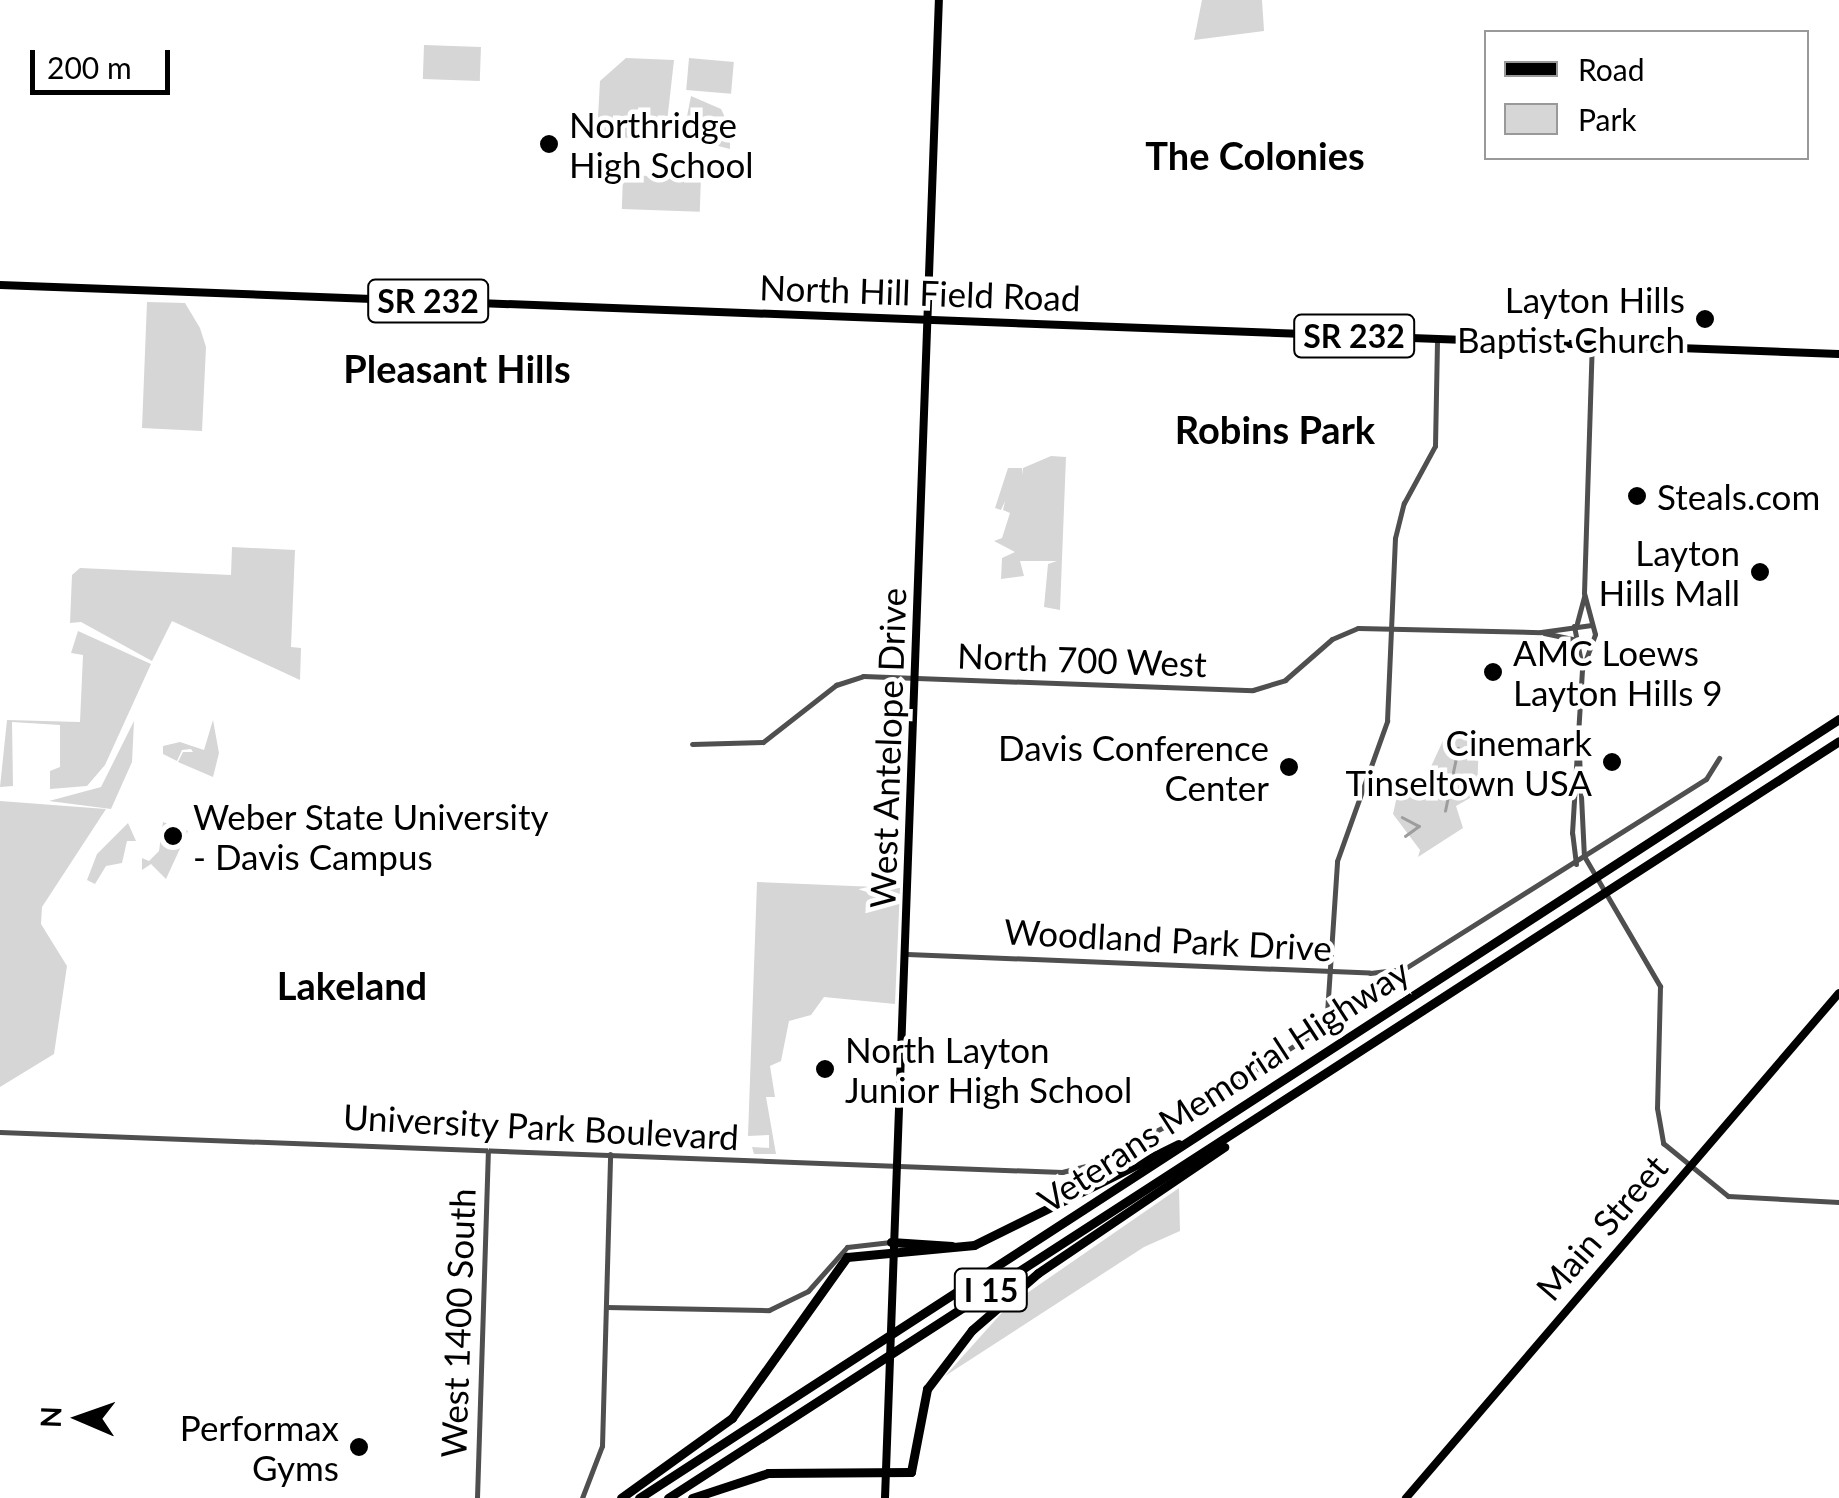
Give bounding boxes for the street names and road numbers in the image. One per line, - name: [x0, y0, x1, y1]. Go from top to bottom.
- street label: North Hill Field Road: [759, 265, 1081, 319]
- road number: SR 232: [366, 274, 490, 328]
- road number: SR 232: [1292, 309, 1416, 363]
- street label: West Antelope Drive: [860, 586, 914, 910]
- street label: North 700 West: [956, 634, 1208, 684]
- street label: Woodland Park Drive: [1003, 909, 1333, 969]
- street label: Veterans Memorial Highway: [1030, 949, 1416, 1221]
- street label: University Park Boulevard: [342, 1095, 740, 1157]
- street label: Main Street: [1527, 1146, 1675, 1308]
- street label: West 1400 South: [431, 1187, 483, 1459]
- road number: I 15: [954, 1263, 1028, 1317]

